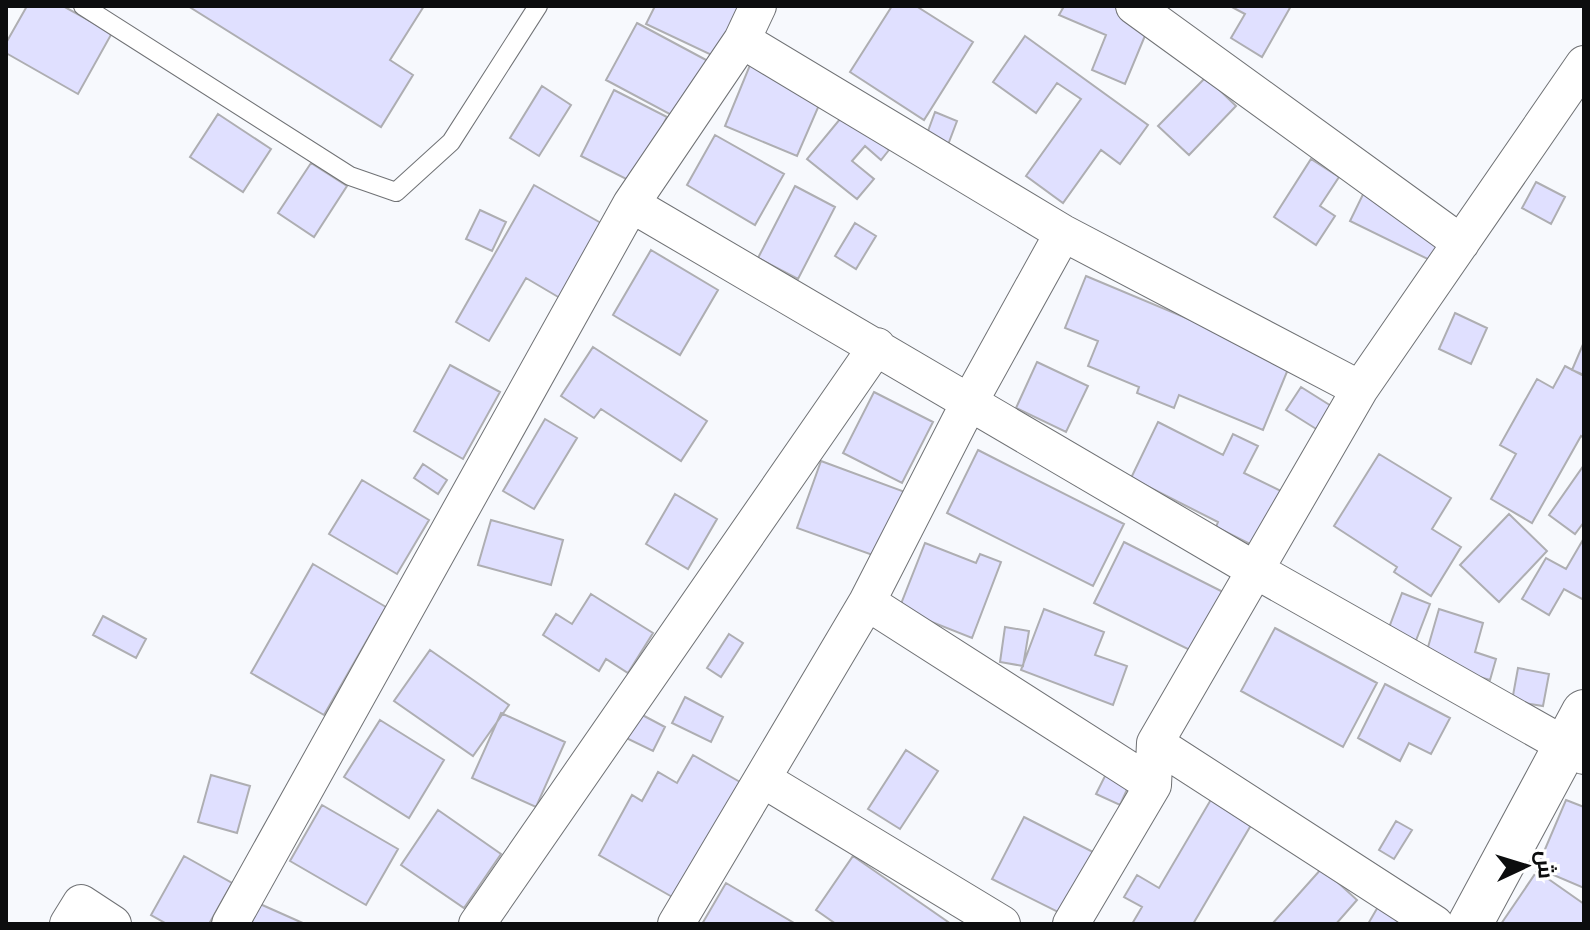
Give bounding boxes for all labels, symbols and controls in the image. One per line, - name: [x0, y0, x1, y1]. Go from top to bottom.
- north arrow: [1486, 826, 1566, 906]
- text: ش: [1531, 850, 1559, 880]

